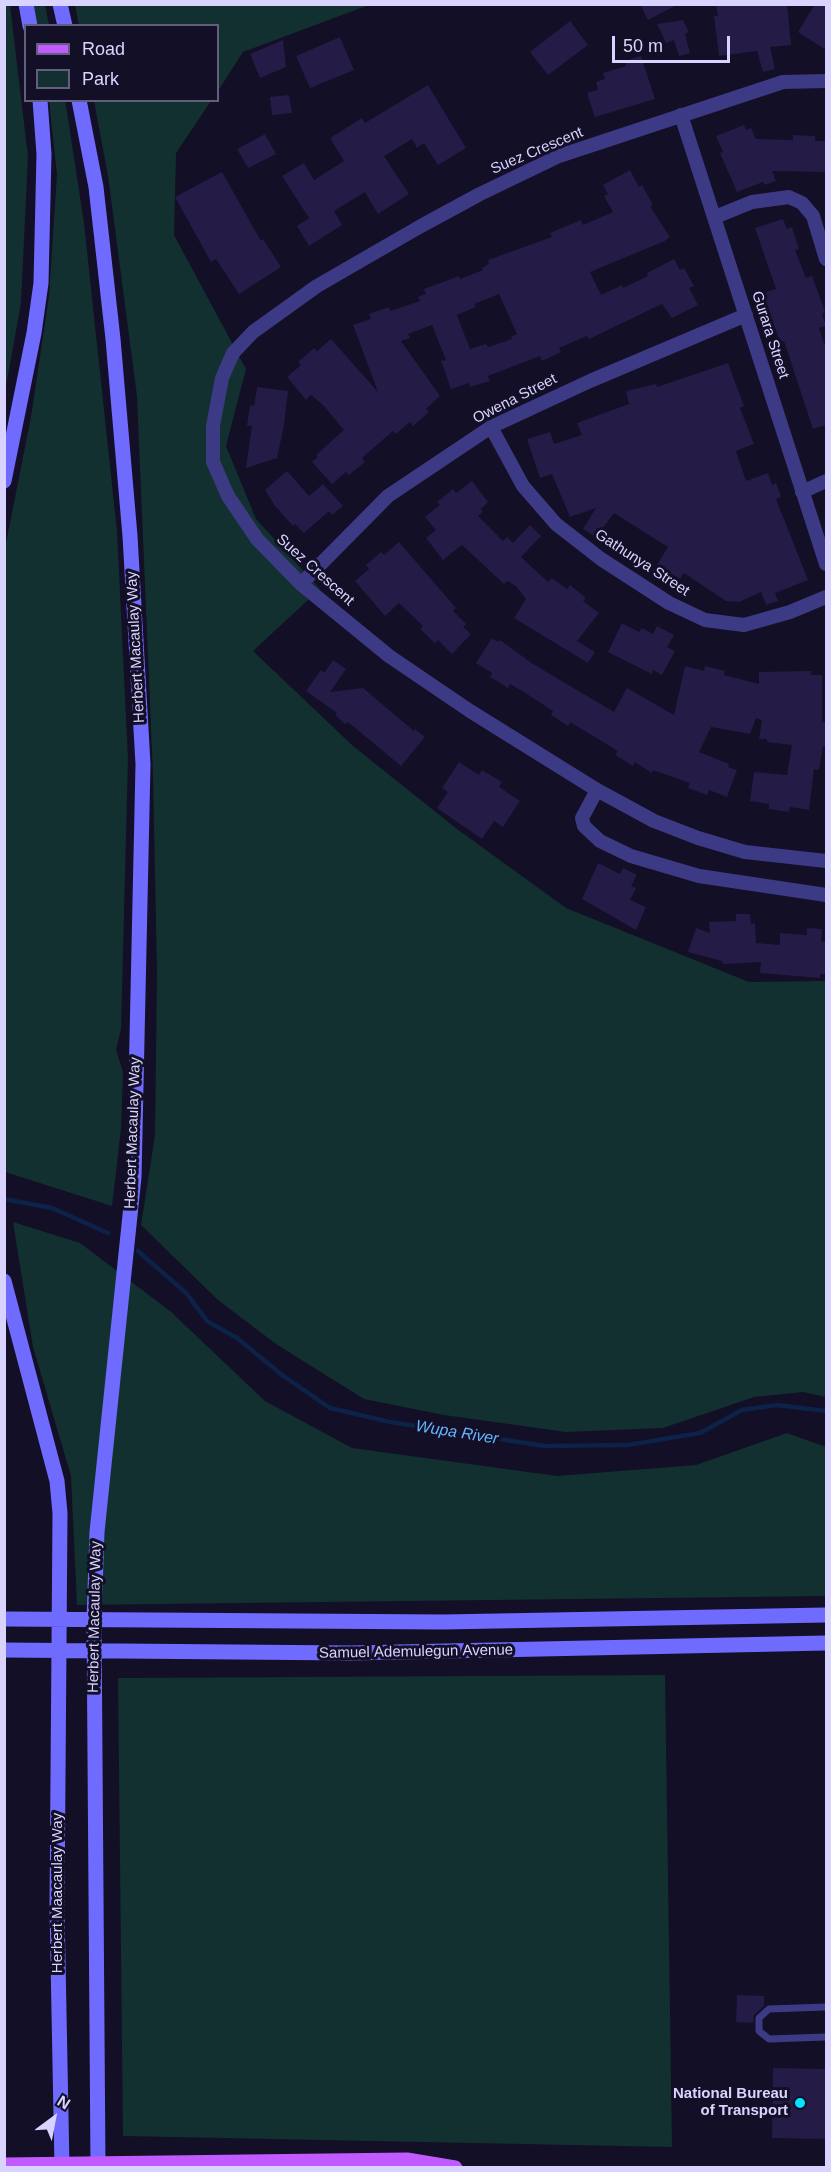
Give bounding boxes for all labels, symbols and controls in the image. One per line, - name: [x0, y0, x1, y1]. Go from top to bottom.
- legend: [24, 24, 219, 102]
- scale bar: [615, 24, 734, 62]
- text: 50 m: [623, 36, 663, 56]
- text: Road: [82, 39, 125, 59]
- text: Park: [82, 69, 119, 89]
- street label: Suez Crescent: [488, 123, 586, 179]
- street label: Gurara Street: [747, 289, 793, 381]
- street label: Owena Street: [470, 370, 560, 428]
- street label: Gathunya Street: [591, 526, 693, 600]
- street label: Suez Crescent: [272, 530, 358, 610]
- street label: Herbert Macaulay Way: [123, 571, 149, 723]
- street label: Herbert Macaulay Way: [121, 1057, 145, 1209]
- water label: Wupa River: [414, 1417, 500, 1449]
- street label: Herbert Macaulay Way: [85, 1541, 105, 1693]
- street label: Samuel Ademulegun Avenue: [319, 1641, 513, 1663]
- street label: Herbert Maacaulay Way: [49, 1813, 67, 1973]
- place label: National Bureau of Transport: [673, 2085, 788, 2120]
- north arrow: [24, 2088, 84, 2148]
- text: N: [54, 2092, 73, 2113]
- marker: National Bureau of Transport: [793, 2096, 807, 2110]

